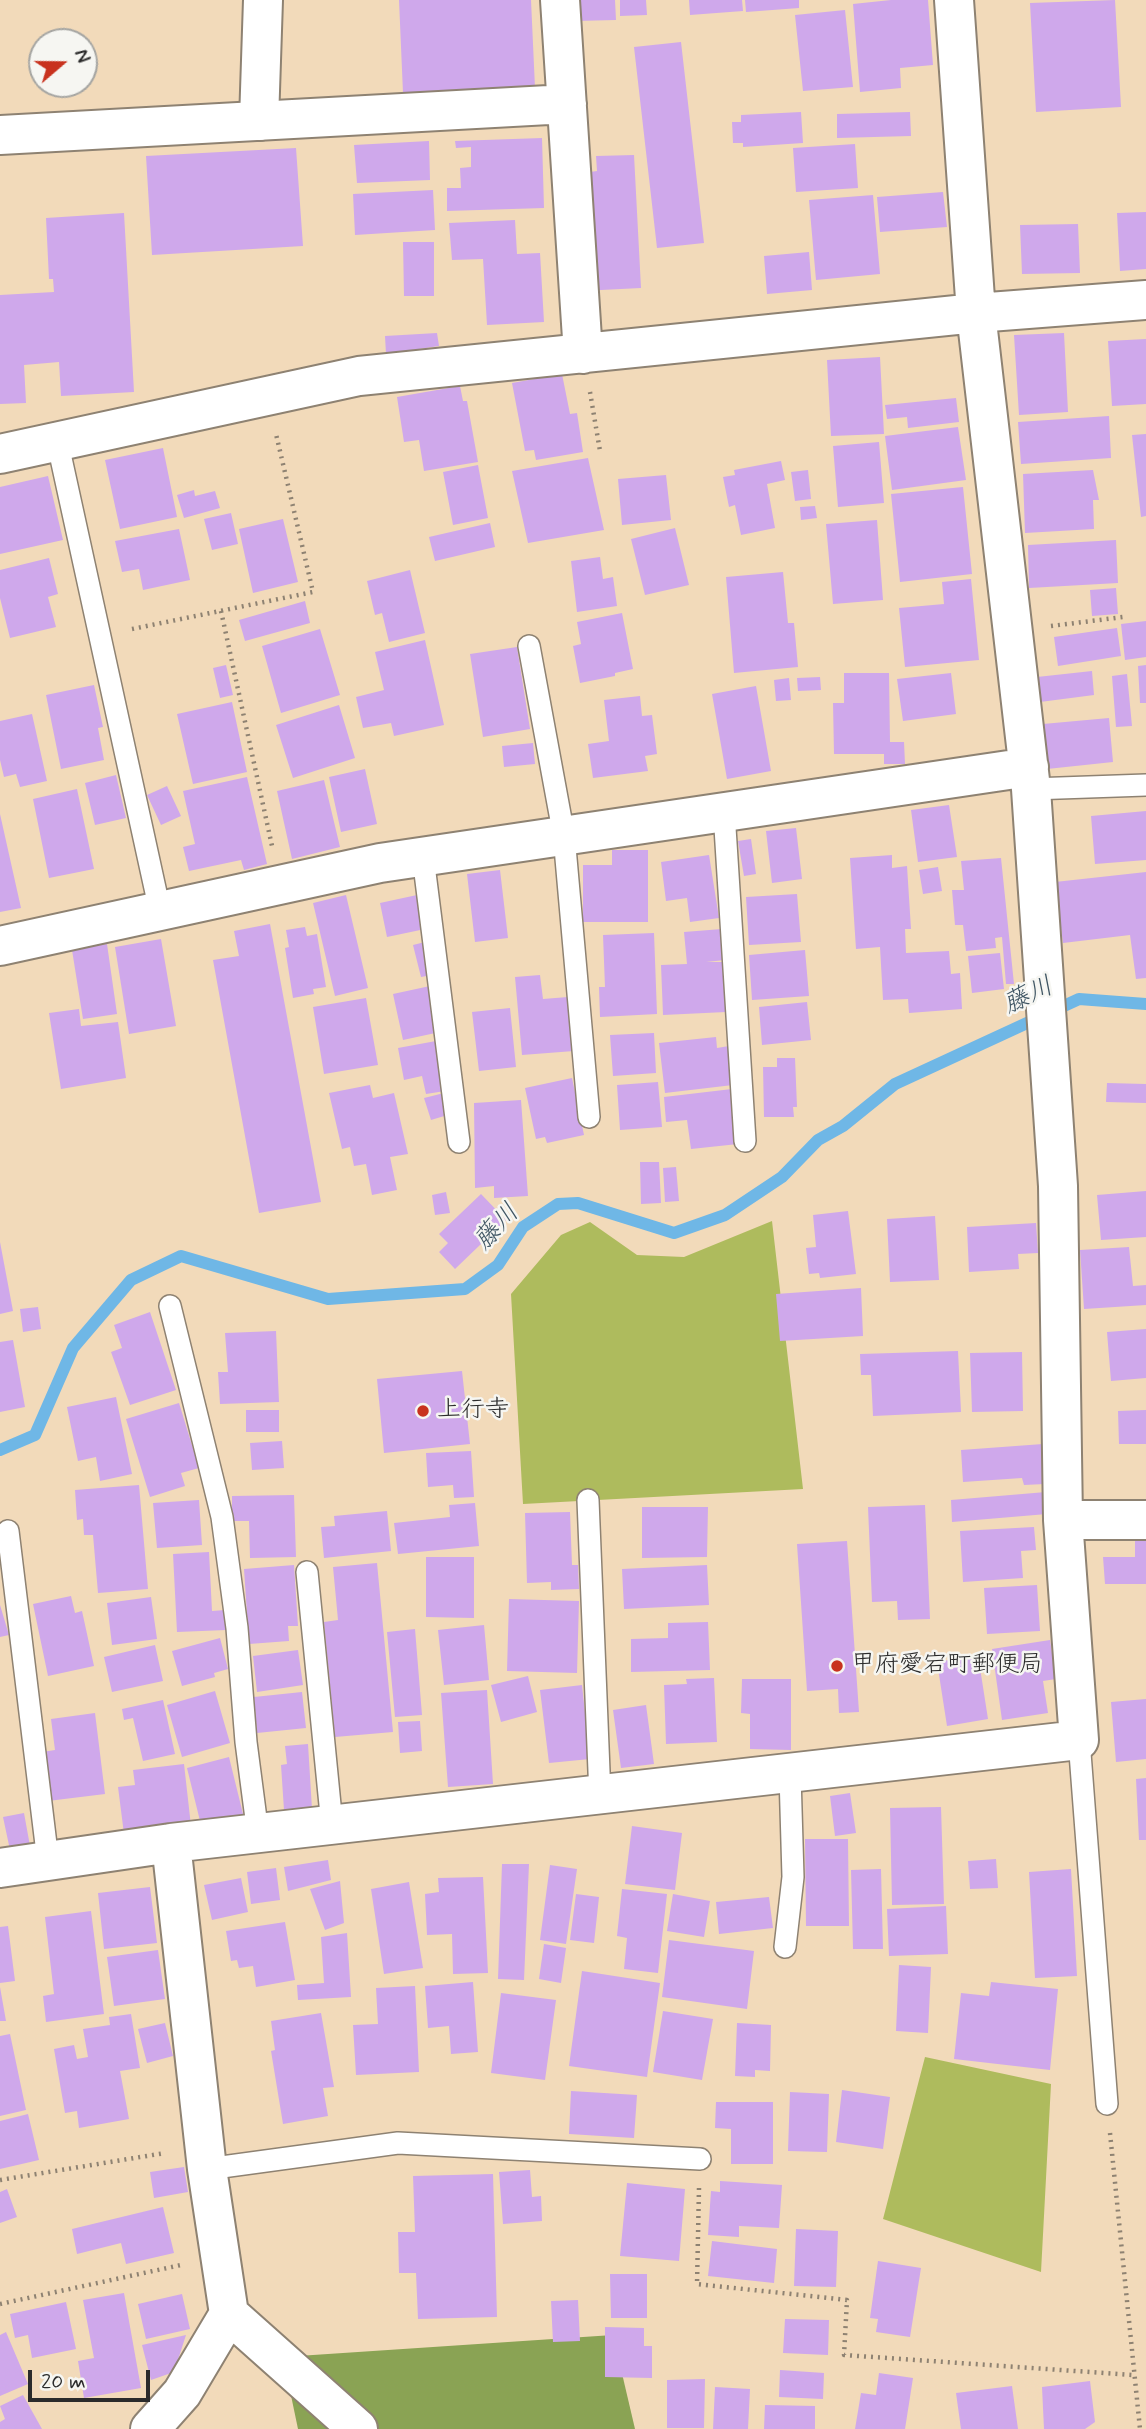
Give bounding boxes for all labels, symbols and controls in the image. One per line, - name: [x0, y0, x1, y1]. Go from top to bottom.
- north arrow: [28, 28, 98, 98]
- text: N: [67, 46, 95, 67]
- water label: 藤川: [999, 972, 1059, 1022]
- water label: 藤川: [469, 1198, 527, 1258]
- place label: 上行寺: [437, 1397, 509, 1425]
- marker: 上行寺: [415, 1403, 431, 1419]
- place label: 甲府愛宕町郵便局: [851, 1652, 1043, 1680]
- marker: 甲府愛宕町郵便局: [829, 1658, 845, 1674]
- scale bar: [32, 2356, 154, 2400]
- text: 20 m: [41, 2368, 86, 2396]

